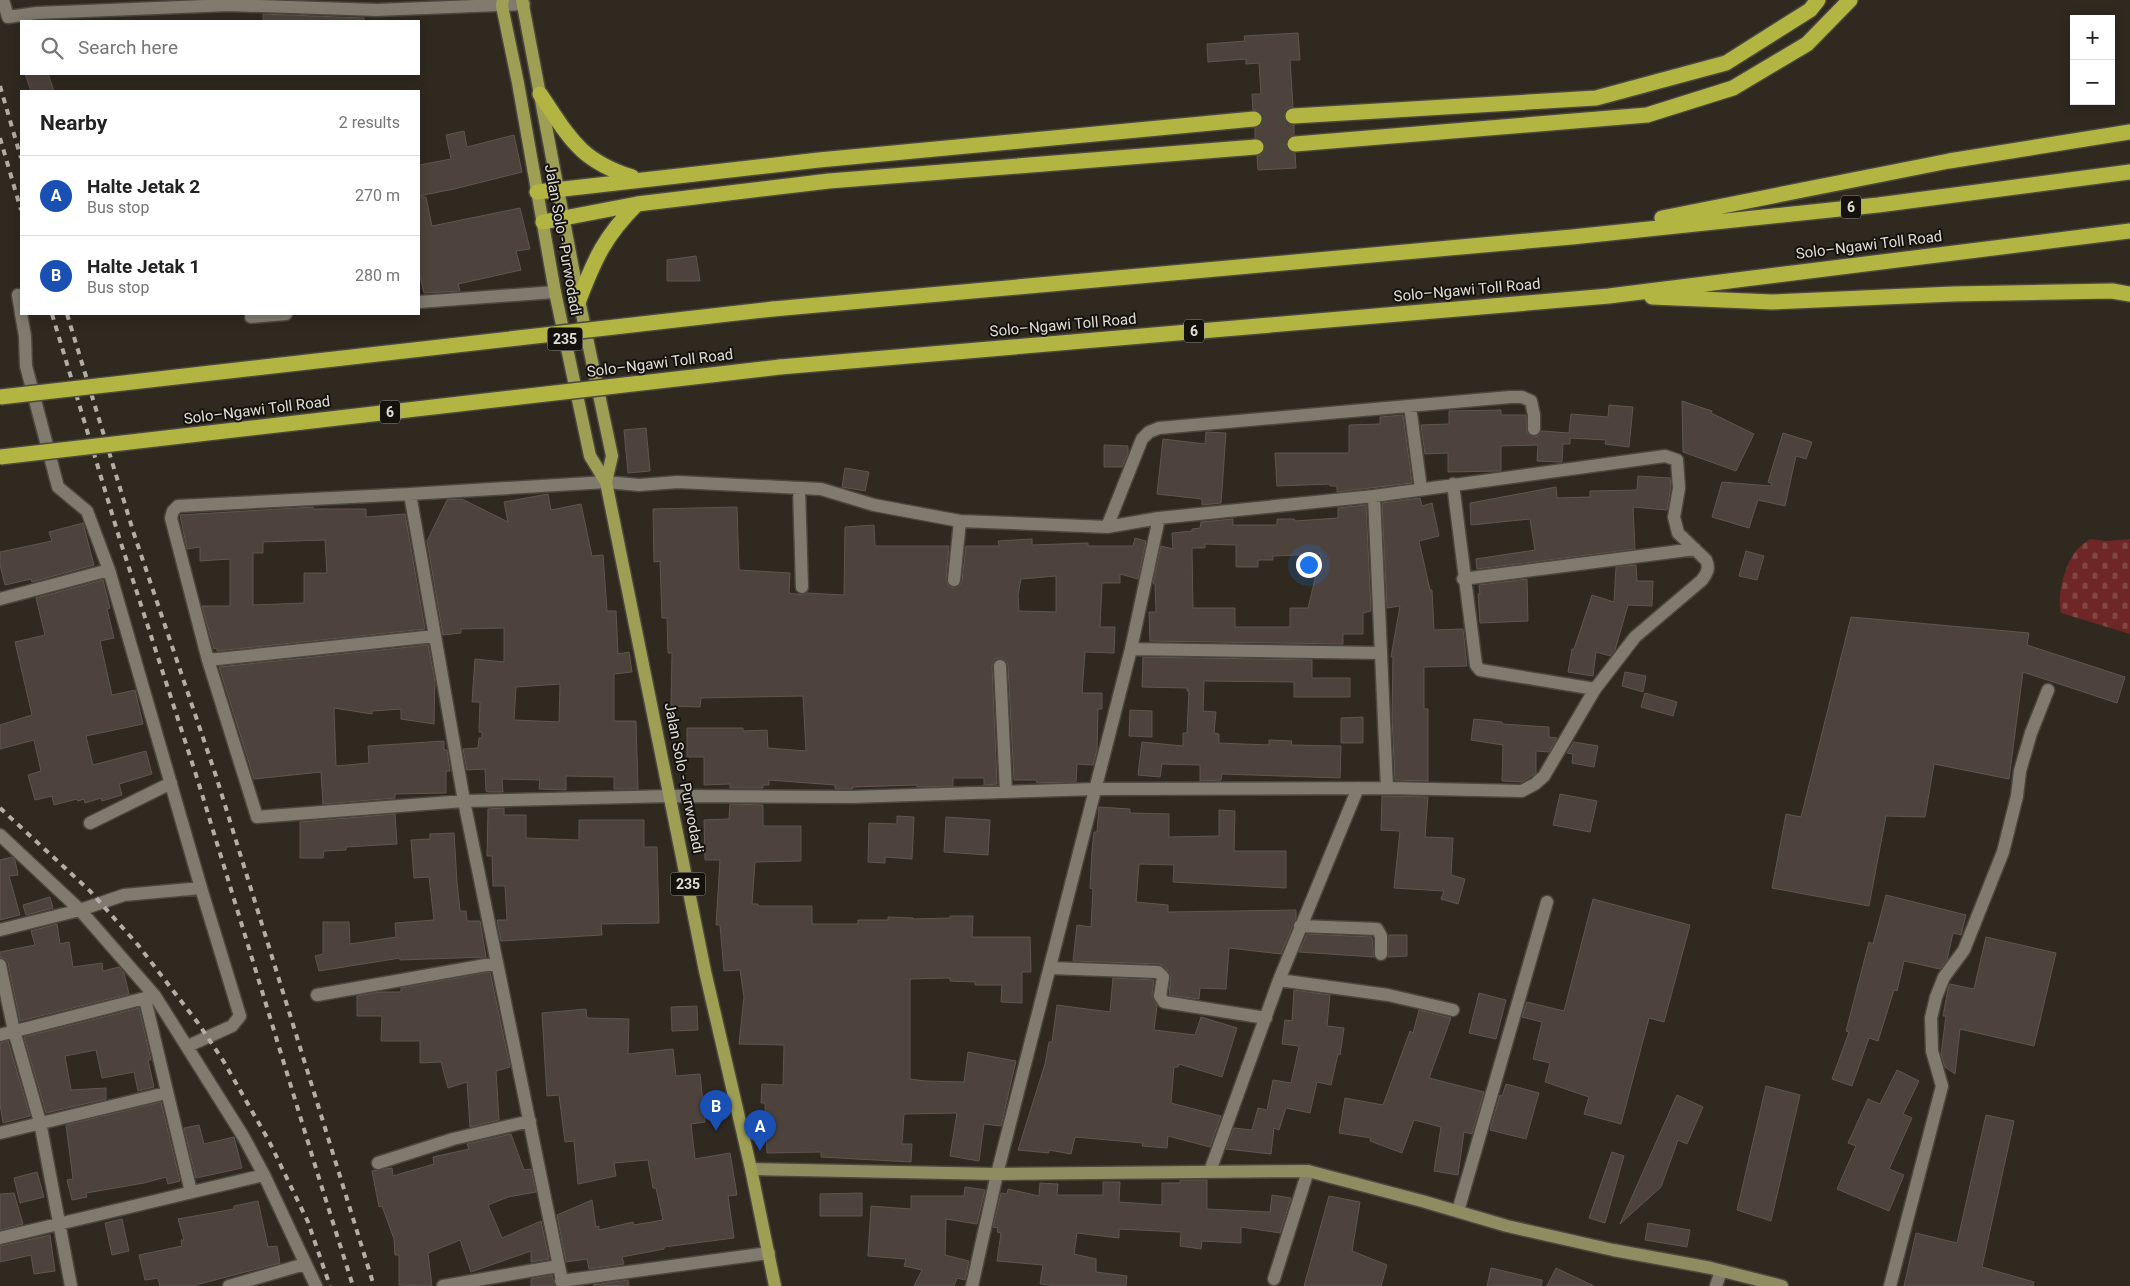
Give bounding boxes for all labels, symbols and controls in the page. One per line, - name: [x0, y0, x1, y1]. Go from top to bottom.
- map controls: [2070, 15, 2115, 105]
- button: +: [2070, 15, 2115, 60]
- search box: [20, 20, 420, 75]
- icon: search: [38, 34, 66, 62]
- text: Search here: [78, 36, 178, 59]
- button: −: [2070, 60, 2115, 105]
- text: Nearby: [40, 111, 107, 135]
- text: 2 results: [339, 113, 400, 132]
- street label: Jalan Solo - Purwodadi: [541, 163, 585, 317]
- text: Halte Jetak 2: [87, 175, 200, 198]
- text: A: [51, 186, 61, 205]
- text: 270 m: [355, 186, 400, 205]
- road number: 6: [1841, 196, 1861, 218]
- text: Bus stop: [87, 198, 149, 217]
- street label: Solo–Ngawi Toll Road: [1795, 227, 1943, 263]
- text: Halte Jetak 1: [87, 255, 200, 278]
- text: B: [51, 266, 61, 285]
- text: 280 m: [355, 266, 400, 285]
- street label: Solo–Ngawi Toll Road: [1393, 275, 1541, 305]
- text: Bus stop: [87, 278, 149, 297]
- street label: Solo–Ngawi Toll Road: [989, 310, 1137, 340]
- road number: 6: [1184, 320, 1204, 342]
- road number: 235: [548, 328, 582, 350]
- street label: Solo–Ngawi Toll Road: [586, 345, 734, 381]
- street label: Solo–Ngawi Toll Road: [183, 392, 331, 428]
- road number: 6: [380, 401, 400, 424]
- your location: [1296, 552, 1322, 578]
- street label: Jalan Solo - Purwodadi: [661, 701, 707, 855]
- road number: 235: [670, 872, 706, 896]
- pin: B: [700, 1090, 732, 1131]
- pin: A: [744, 1110, 776, 1151]

